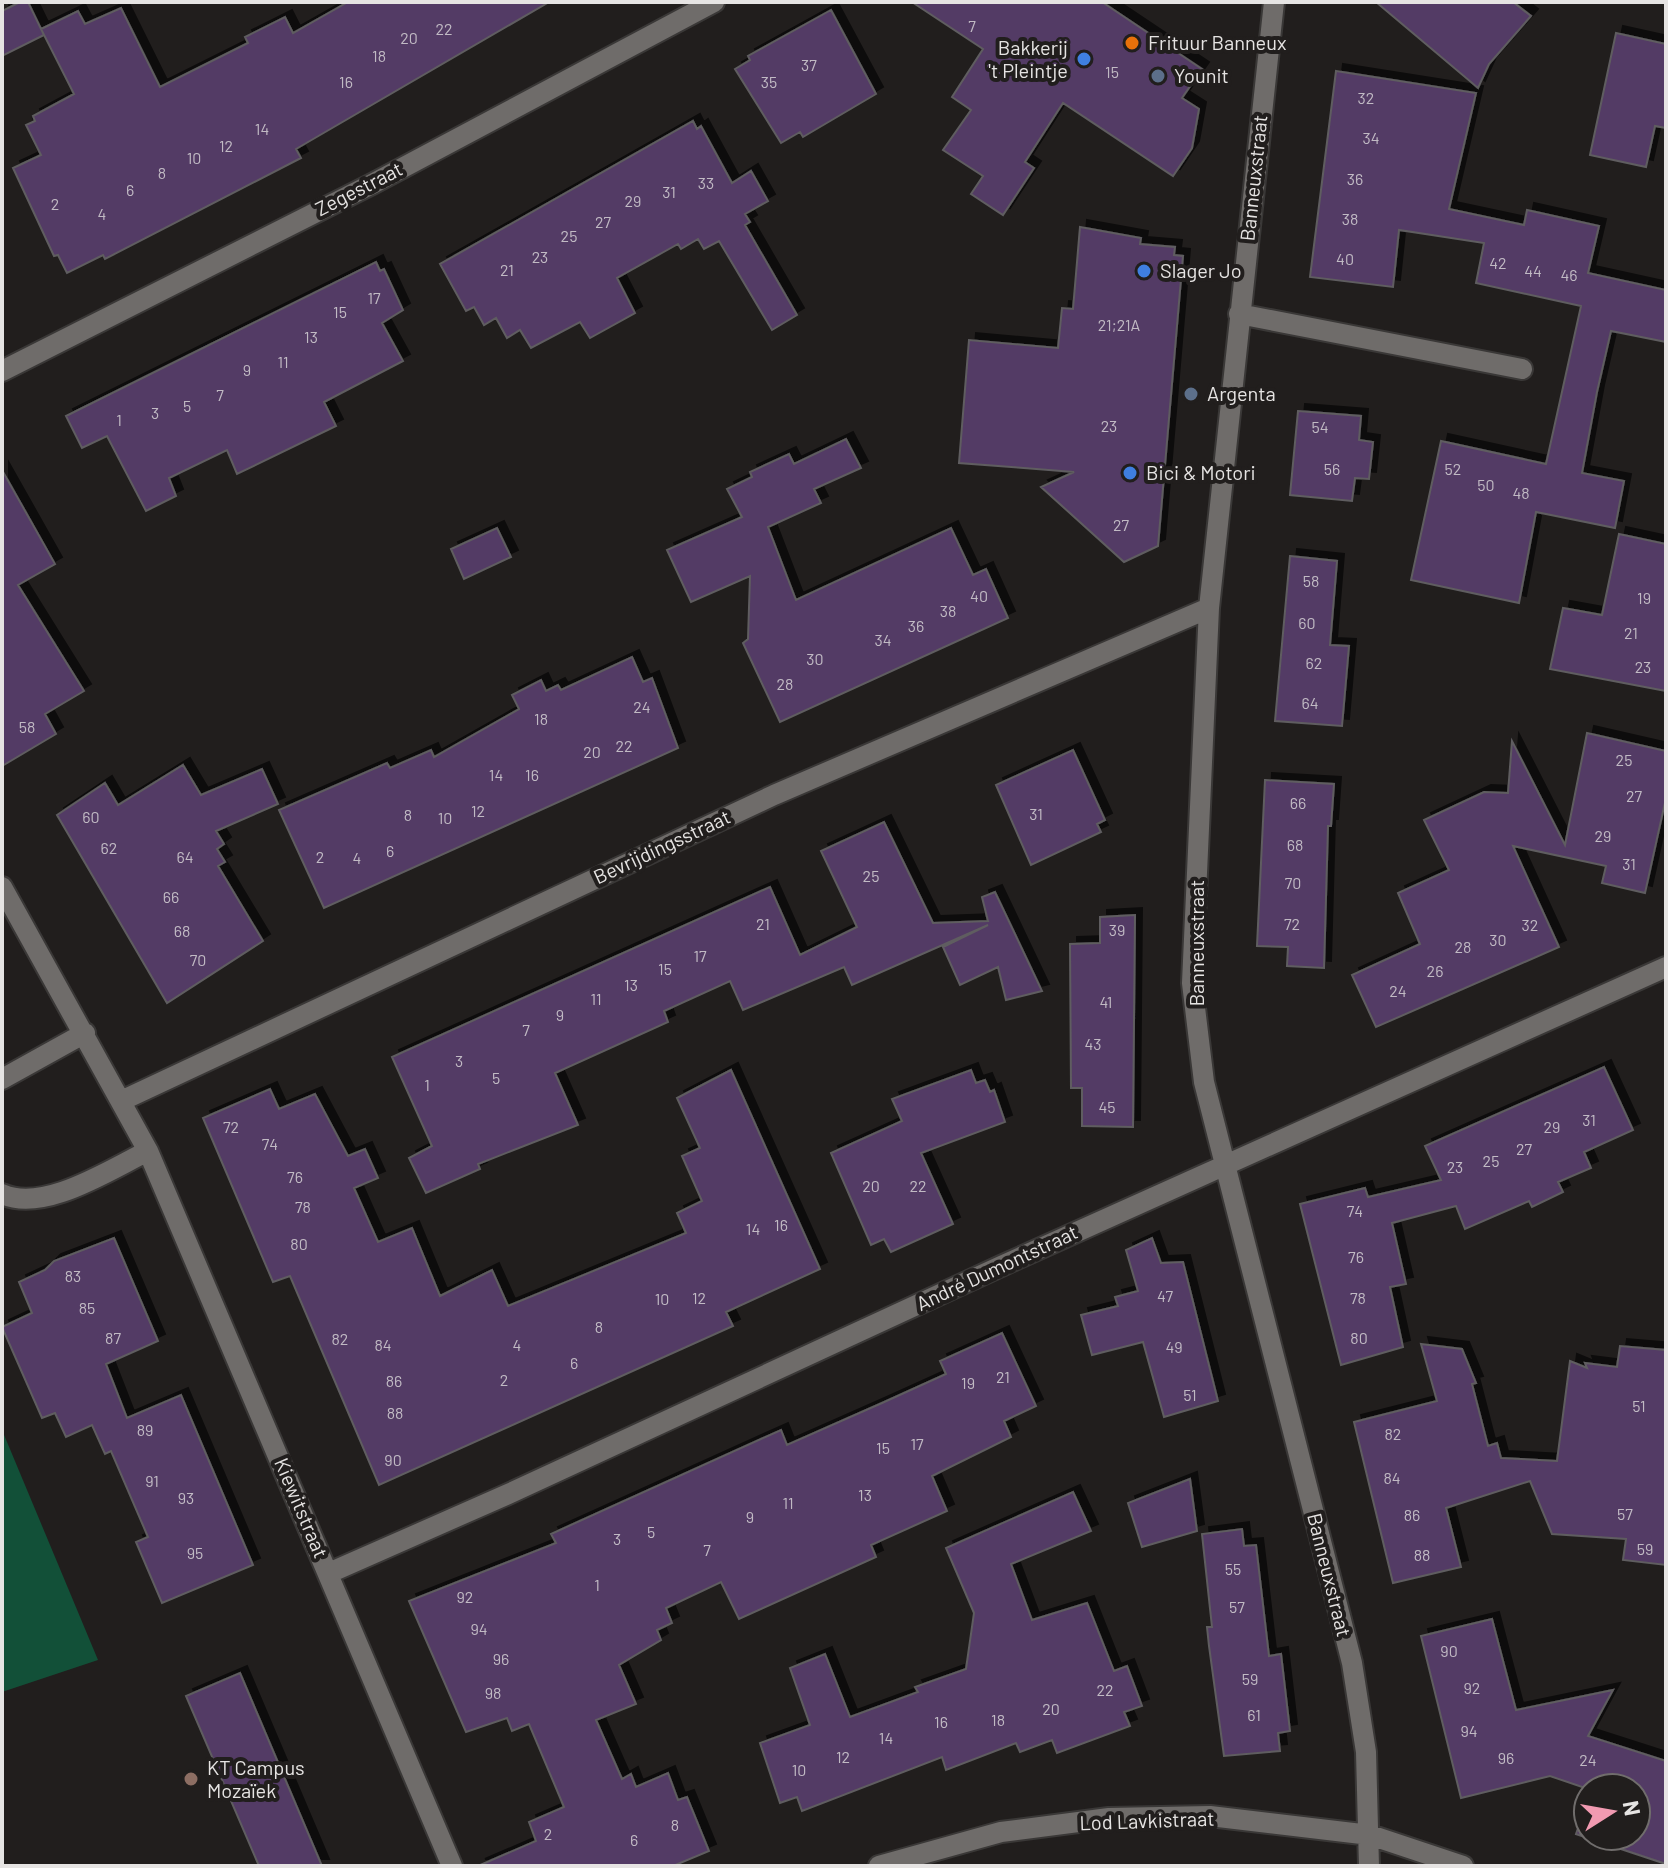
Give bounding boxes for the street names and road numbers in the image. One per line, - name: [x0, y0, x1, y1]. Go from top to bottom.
- street label: Banneuxstraat: [1234, 114, 1272, 242]
- street label: Zegestraat: [311, 156, 406, 220]
- street label: Bevrijdingsstraat: [589, 804, 734, 888]
- street label: Banneuxstraat: [1184, 880, 1208, 1006]
- street label: André Dumontstraat: [912, 1219, 1081, 1315]
- street label: Kiewitstraat: [270, 1454, 334, 1561]
- street label: Banneuxstraat: [1303, 1510, 1357, 1639]
- street label: Lod Lavkistraat: [1079, 1806, 1215, 1834]

